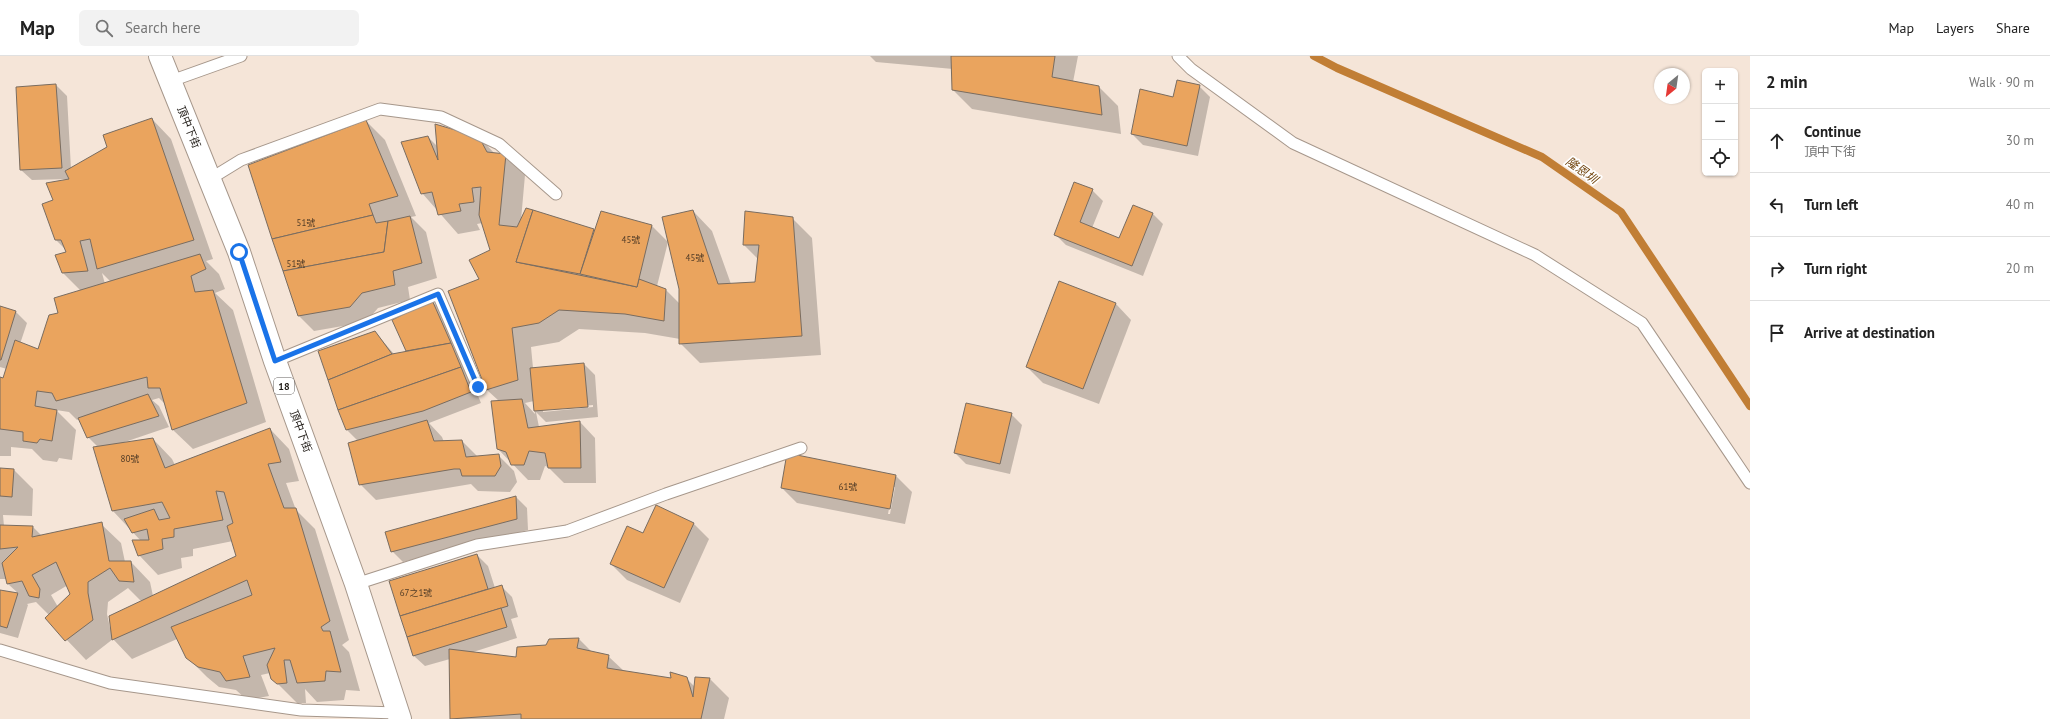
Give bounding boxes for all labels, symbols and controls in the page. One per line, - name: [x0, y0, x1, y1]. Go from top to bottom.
- search box: [79, 10, 359, 46]
- text: Map: [20, 16, 55, 40]
- icon: search: [93, 17, 115, 39]
- text: Search here: [125, 18, 201, 37]
- text: Map: [1888, 19, 1914, 37]
- text: Layers: [1936, 19, 1974, 37]
- text: Share: [1996, 19, 2030, 37]
- north arrow: [1654, 68, 1690, 104]
- map controls: [1702, 68, 1738, 176]
- button: +: [1702, 68, 1738, 104]
- text: 2 min: [1766, 71, 1807, 93]
- text: Walk · 90 m: [1969, 74, 2034, 91]
- street label: 頂中下街: [174, 104, 204, 150]
- button: −: [1702, 104, 1738, 140]
- text: Continue: [1804, 122, 1861, 141]
- icon: ahead: [1766, 130, 1788, 152]
- text: 30 m: [2006, 132, 2034, 149]
- button: locate: [1702, 140, 1738, 176]
- text: 頂中下街: [1804, 143, 1856, 160]
- water label: 隆恩圳: [1563, 154, 1603, 188]
- icon: left: [1766, 194, 1788, 216]
- text: Turn left: [1804, 195, 1858, 214]
- text: 40 m: [2006, 196, 2034, 213]
- house number: 51號: [297, 217, 315, 228]
- house number: 45號: [622, 234, 640, 245]
- route start: [230, 243, 248, 261]
- house number: 45號: [686, 252, 704, 263]
- house number: 51號: [287, 258, 305, 269]
- icon: right: [1766, 258, 1788, 280]
- text: Turn right: [1804, 259, 1867, 278]
- text: 20 m: [2006, 260, 2034, 277]
- icon: arrive: [1766, 322, 1788, 344]
- text: Arrive at destination: [1804, 323, 1935, 342]
- road number: 18: [274, 378, 294, 394]
- route end: [469, 378, 487, 396]
- street label: 頂中下街: [287, 408, 315, 454]
- house number: 80號: [121, 453, 139, 464]
- house number: 61號: [839, 481, 857, 492]
- house number: 67之1號: [400, 587, 432, 598]

